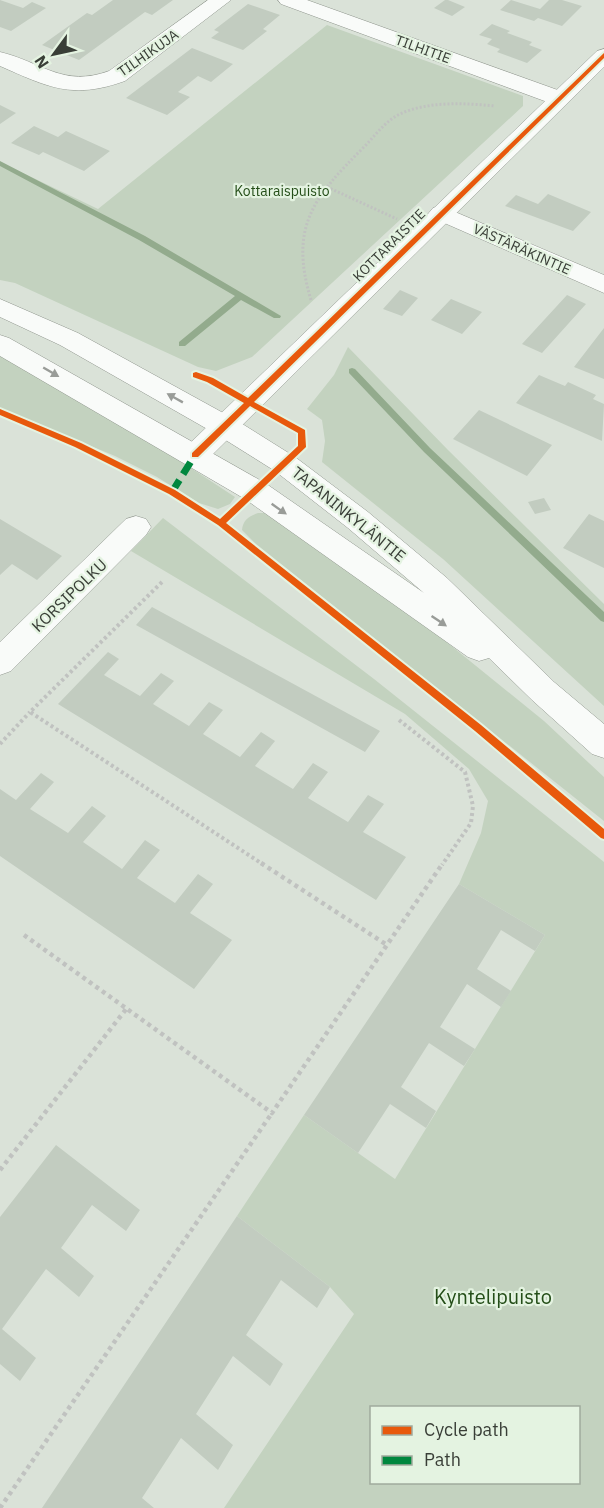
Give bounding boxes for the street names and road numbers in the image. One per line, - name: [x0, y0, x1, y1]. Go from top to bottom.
- street label: TILHIKUJA: [114, 25, 182, 81]
- street label: TILHITIE: [393, 31, 453, 67]
- street label: KOTTARAISTIE: [349, 205, 429, 285]
- street label: VÄSTÄRÄKINTIE: [470, 219, 574, 279]
- street label: TAPANINKYLÄNTIE: [288, 462, 410, 566]
- street label: KORSIPOLKU: [27, 554, 111, 636]

